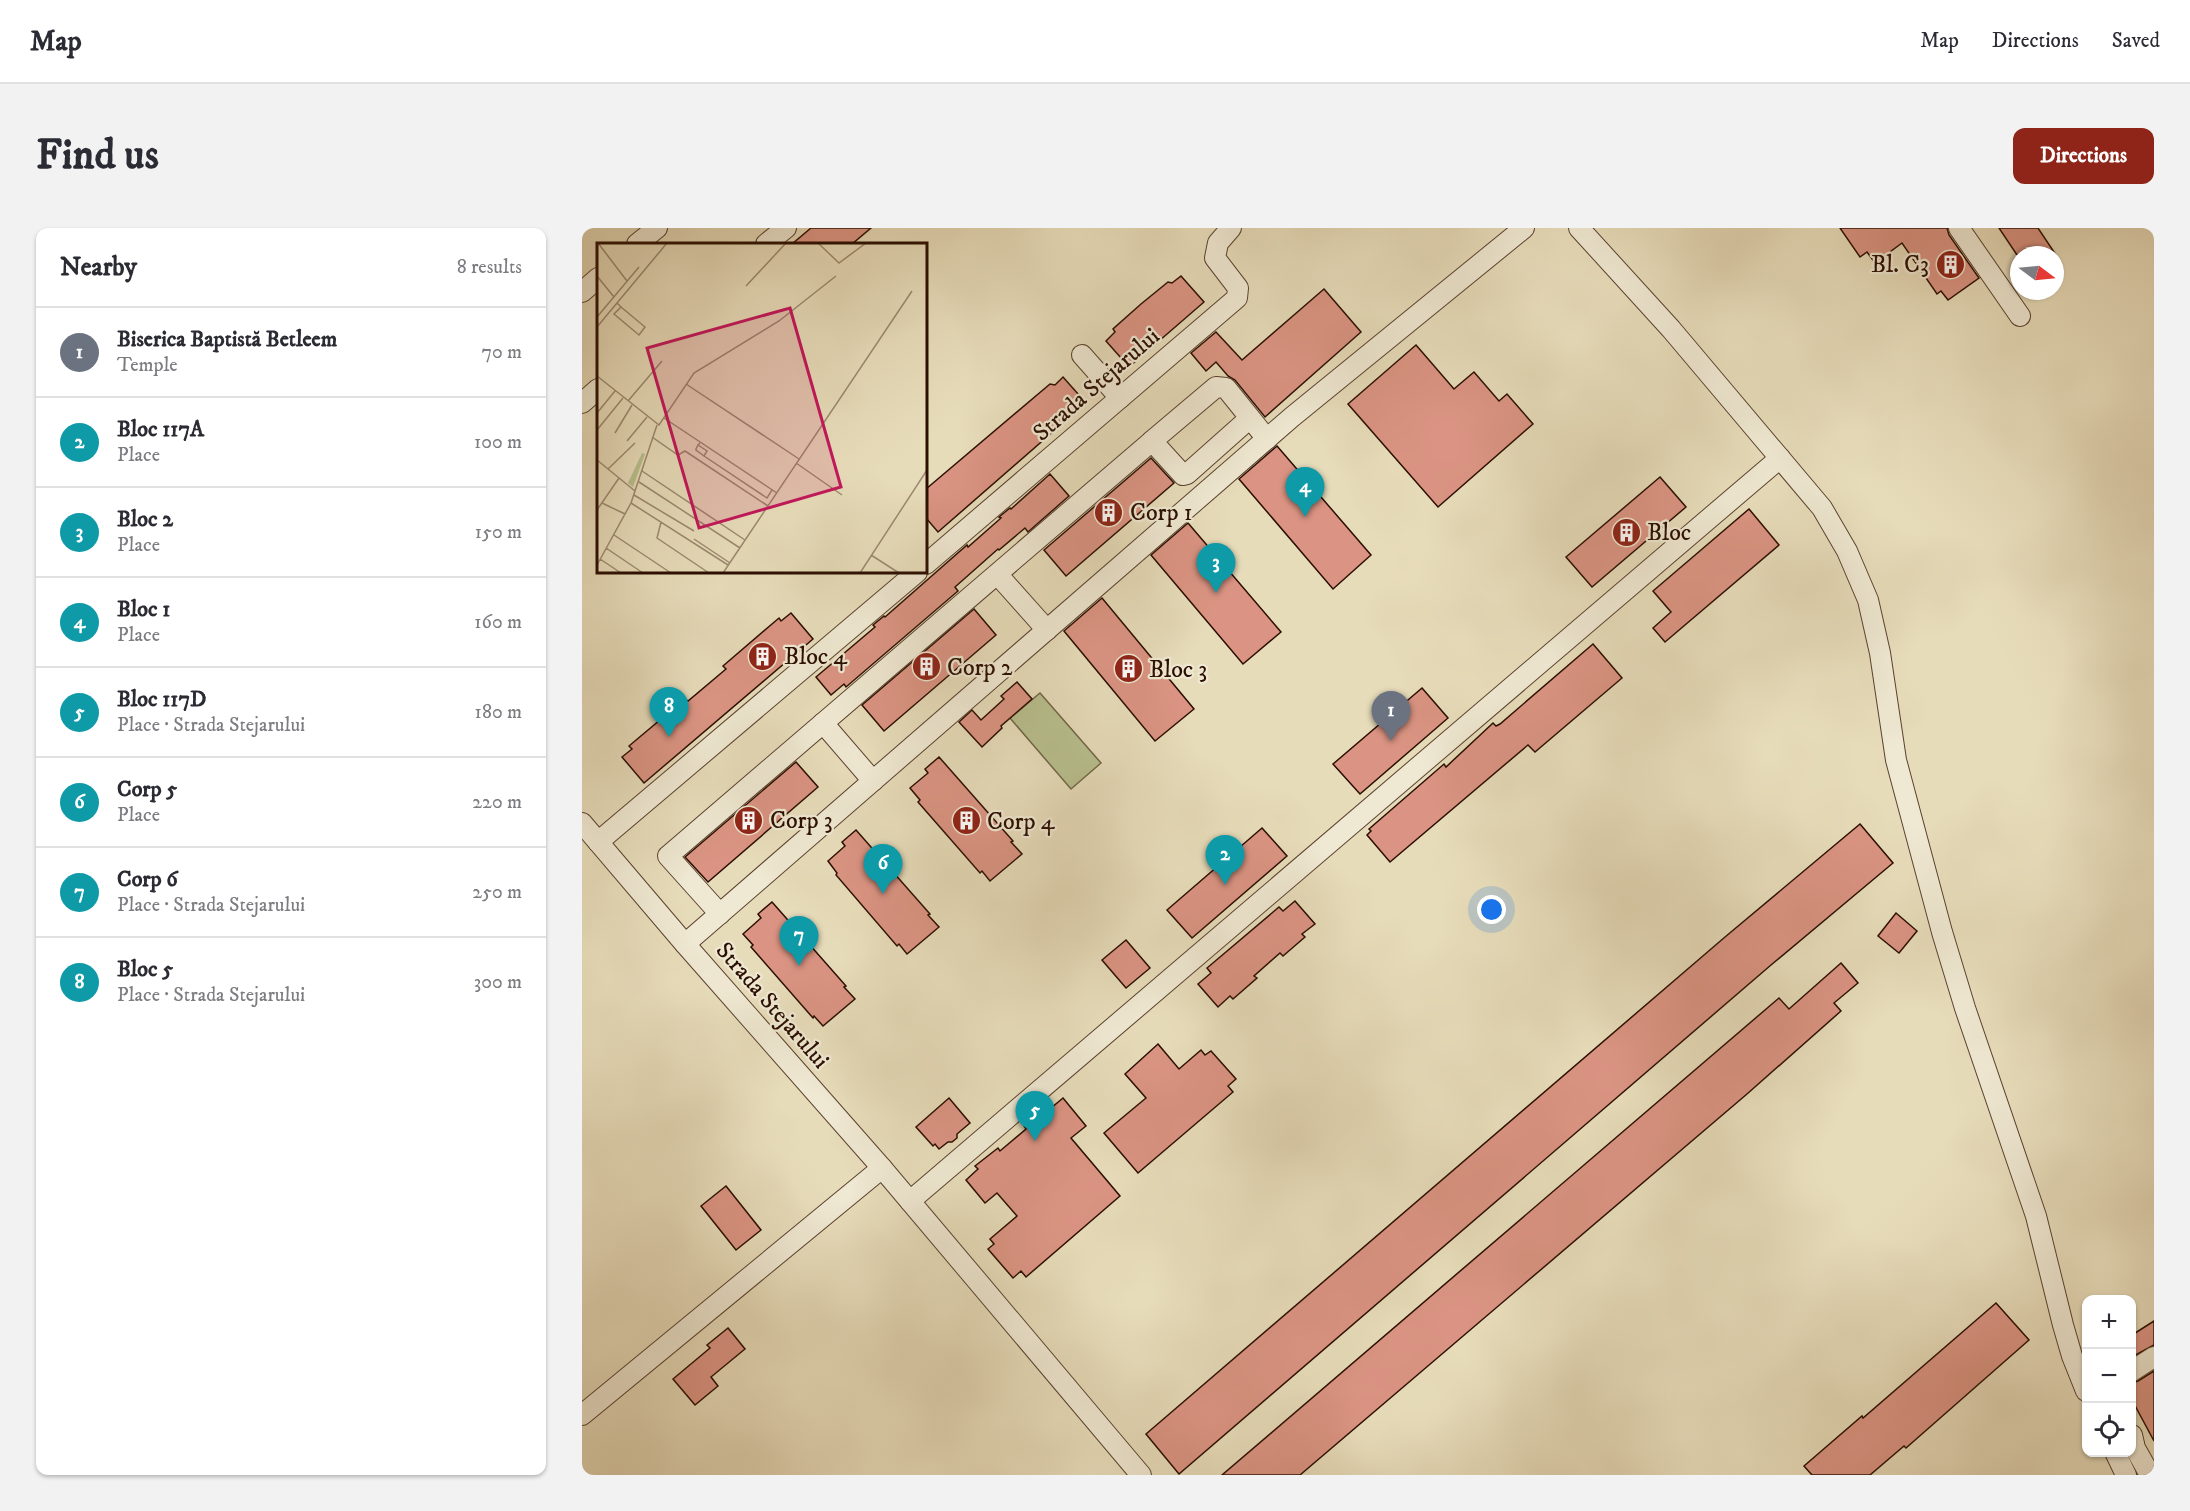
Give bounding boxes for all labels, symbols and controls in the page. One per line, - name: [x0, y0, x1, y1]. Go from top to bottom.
- text: Map: [30, 24, 82, 59]
- text: Map: [1920, 28, 1959, 54]
- text: Directions: [1992, 28, 2079, 54]
- text: Saved: [2112, 28, 2160, 54]
- button: Directions: [2013, 128, 2154, 184]
- text: Find us: [36, 130, 159, 182]
- inset map: [597, 243, 927, 573]
- north arrow: [2010, 246, 2064, 300]
- building icon: Bl. C3: [1934, 248, 1966, 280]
- place label: Bl. C3: [1871, 250, 1929, 280]
- text: Nearby: [60, 251, 137, 284]
- text: 8 results: [457, 255, 522, 280]
- street label: Strada Stejarului: [1027, 321, 1166, 448]
- text: Biserica Baptistă Betleem: [117, 326, 337, 353]
- text: 1: [76, 340, 83, 365]
- text: 70 m: [481, 340, 522, 365]
- text: Temple: [117, 353, 178, 378]
- text: Bloc 117A: [117, 416, 204, 443]
- text: 2: [75, 430, 84, 455]
- text: 100 m: [474, 430, 522, 455]
- text: Place: [117, 443, 160, 468]
- pin: 4: [1286, 468, 1324, 517]
- building icon: Corp 1: [1093, 496, 1125, 528]
- place label: Corp 1: [1130, 498, 1192, 528]
- text: Bloc 2: [117, 506, 173, 533]
- building icon: Bloc: [1610, 516, 1642, 548]
- place label: Bloc: [1647, 518, 1691, 548]
- text: 3: [76, 520, 83, 545]
- text: 150 m: [475, 520, 522, 545]
- text: Place: [117, 533, 160, 558]
- pin: 3: [1196, 544, 1236, 593]
- text: Bloc 1: [117, 596, 170, 623]
- text: 4: [74, 610, 85, 635]
- text: 160 m: [474, 610, 522, 635]
- text: Place: [117, 623, 160, 648]
- building icon: Bloc 4: [747, 640, 779, 672]
- place label: Bloc 4: [784, 642, 848, 672]
- building icon: Corp 2: [910, 651, 942, 683]
- place label: Corp 2: [947, 653, 1013, 683]
- building icon: Bloc 3: [1112, 653, 1144, 685]
- place label: Bloc 3: [1149, 655, 1207, 685]
- text: Bloc 117D: [117, 686, 206, 713]
- pin: 8: [650, 688, 688, 737]
- pin: 1: [1372, 692, 1410, 741]
- text: 5: [75, 700, 84, 725]
- text: 180 m: [475, 700, 522, 725]
- text: Place · Strada Stejarului: [117, 713, 305, 738]
- text: Corp 5: [117, 776, 177, 803]
- text: 6: [74, 790, 85, 815]
- text: 220 m: [472, 790, 522, 815]
- text: Place: [117, 803, 160, 828]
- building icon: Corp 3: [733, 804, 765, 836]
- building icon: Corp 4: [950, 805, 982, 837]
- place label: Corp 3: [770, 806, 833, 836]
- place label: Corp 4: [987, 807, 1056, 837]
- pin: 2: [1206, 836, 1244, 885]
- pin: 6: [864, 844, 902, 894]
- text: Corp 6: [117, 866, 178, 893]
- text: 7: [74, 880, 85, 905]
- text: 250 m: [472, 880, 522, 905]
- text: Place · Strada Stejarului: [117, 893, 305, 918]
- your location: [1477, 895, 1506, 924]
- pin: 7: [780, 916, 818, 966]
- street label: Strada Stejarului: [709, 936, 836, 1075]
- text: Bloc 5: [117, 956, 173, 983]
- text: 8: [74, 970, 85, 995]
- text: 300 m: [474, 970, 522, 995]
- text: Place · Strada Stejarului: [117, 983, 305, 1008]
- pin: 5: [1016, 1092, 1054, 1141]
- map controls: [2082, 1295, 2136, 1457]
- button: +: [2082, 1295, 2136, 1349]
- button: −: [2082, 1349, 2136, 1403]
- button: locate: [2082, 1403, 2136, 1457]

